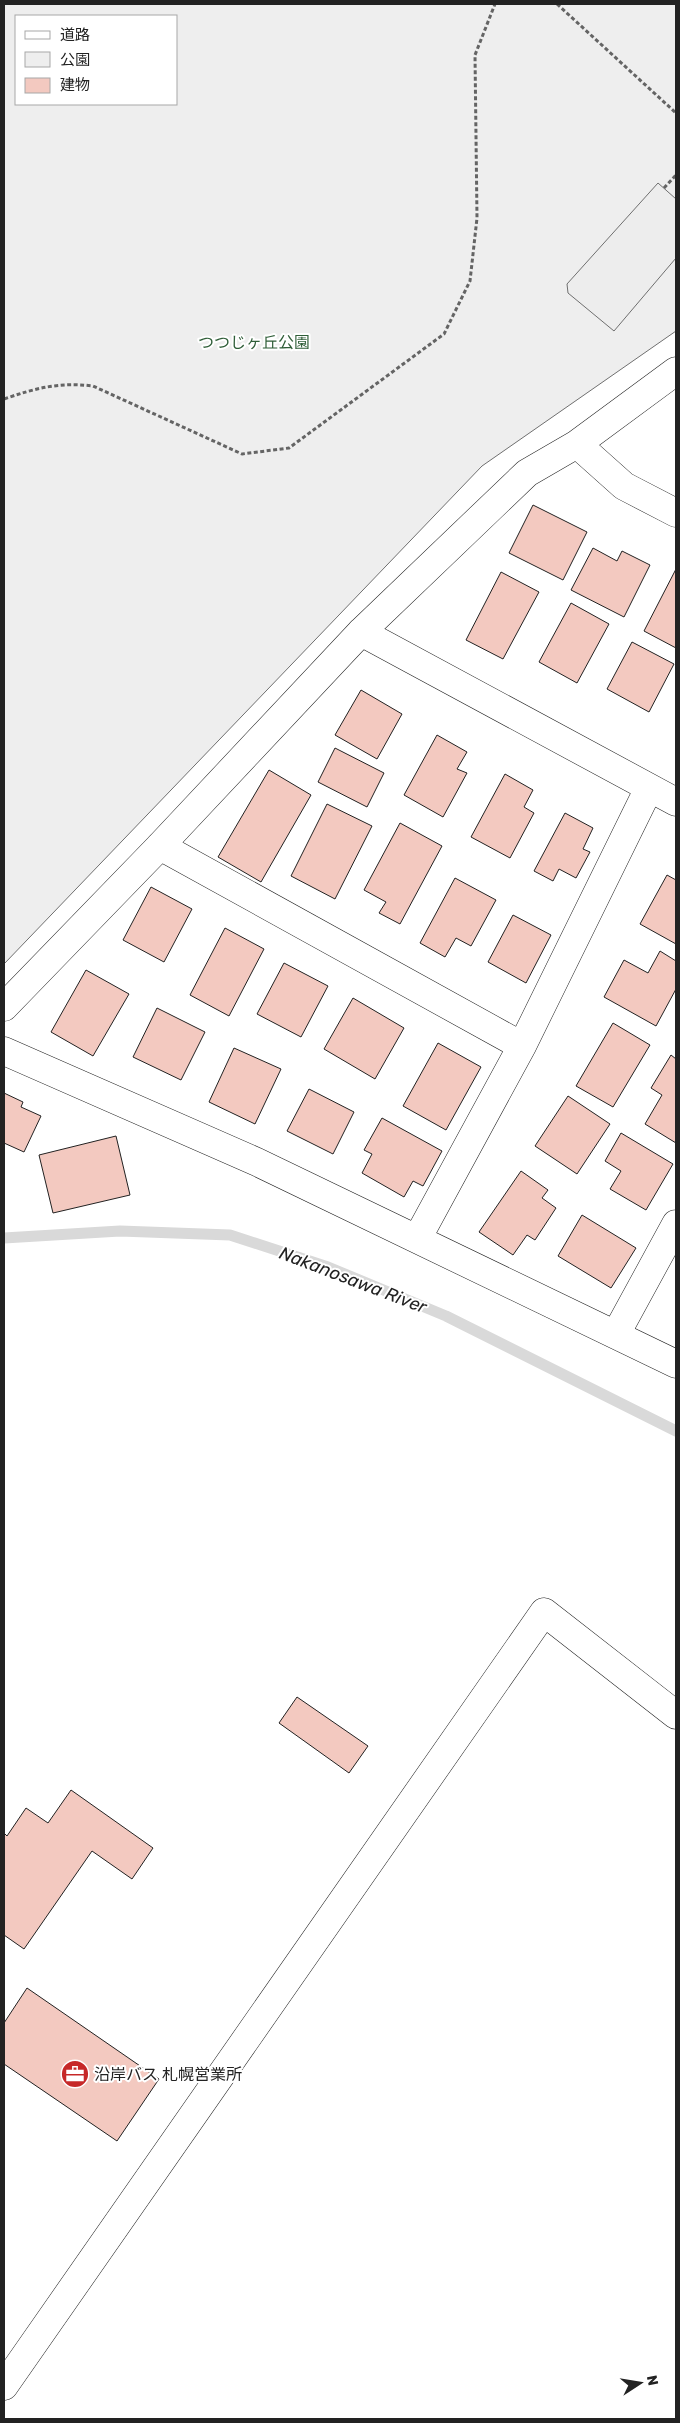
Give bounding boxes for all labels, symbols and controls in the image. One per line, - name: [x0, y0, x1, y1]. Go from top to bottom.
- legend: [15, 15, 178, 105]
- text: 道路: [60, 26, 90, 44]
- text: 公園: [60, 51, 90, 69]
- text: 建物: [60, 76, 90, 94]
- park label: つつじヶ丘公園: [198, 333, 310, 352]
- water label: Nakanosawa River: [276, 1242, 431, 1319]
- office icon: 沿岸バス 札幌営業所: [60, 2059, 90, 2089]
- place label: 沿岸バス 札幌営業所: [94, 2065, 242, 2084]
- north arrow: [615, 2358, 665, 2408]
- text: N: [643, 2374, 662, 2387]

